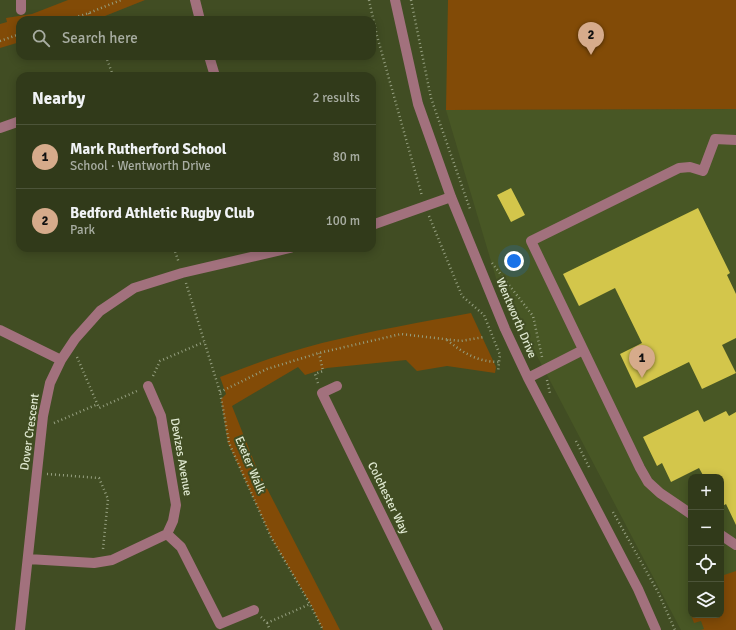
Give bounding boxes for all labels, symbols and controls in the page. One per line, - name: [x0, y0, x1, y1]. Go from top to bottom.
- search box: [16, 16, 376, 60]
- pin: 2: [578, 22, 604, 55]
- icon: search: [30, 27, 52, 49]
- text: Search here: [62, 29, 138, 47]
- text: Nearby: [32, 88, 85, 109]
- text: 2 results: [312, 90, 360, 106]
- text: Mark Rutherford School: [70, 140, 227, 158]
- text: 1: [41, 149, 49, 165]
- text: 80 m: [333, 149, 360, 165]
- text: School · Wentworth Drive: [70, 158, 211, 174]
- text: Bedford Athletic Rugby Club: [70, 204, 255, 222]
- text: 2: [41, 213, 49, 229]
- text: 100 m: [326, 213, 360, 229]
- text: Park: [70, 222, 95, 238]
- your location: [504, 251, 524, 271]
- street label: Wentworth Drive: [492, 275, 540, 361]
- pin: 1: [629, 345, 655, 378]
- street label: Dover Crescent: [17, 393, 43, 471]
- street label: Devizes Avenue: [167, 417, 195, 497]
- street label: Exeter Walk: [231, 434, 269, 496]
- street label: Colchester Way: [364, 459, 412, 537]
- map controls: [688, 474, 724, 618]
- button: +: [688, 474, 724, 510]
- button: −: [688, 510, 724, 546]
- button: locate: [688, 546, 724, 582]
- button: layers: [688, 582, 724, 618]

